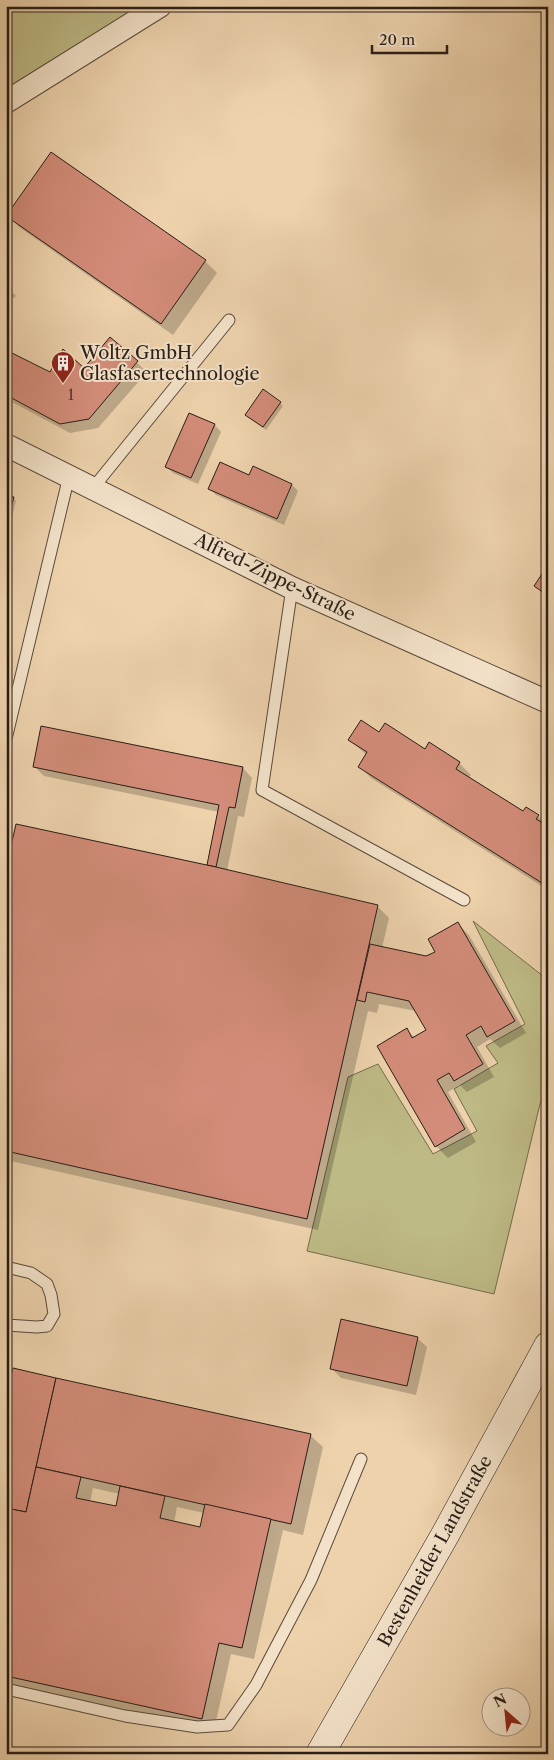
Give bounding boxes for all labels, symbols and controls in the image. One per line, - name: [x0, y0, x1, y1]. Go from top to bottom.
- scale bar: [372, 22, 446, 54]
- text: 20 m: [379, 30, 415, 49]
- place label: Woltz GmbH Glasfasertechnologie: [79, 342, 260, 385]
- building icon: Woltz GmbH Glasfasertechnologie: [50, 350, 76, 384]
- house number: 1: [68, 385, 75, 404]
- street label: Alfred-Zippe-Straße: [190, 528, 359, 626]
- street label: Bestenheider Landstraße: [373, 1452, 497, 1650]
- north arrow: [482, 1688, 532, 1738]
- text: N: [491, 1690, 510, 1711]

